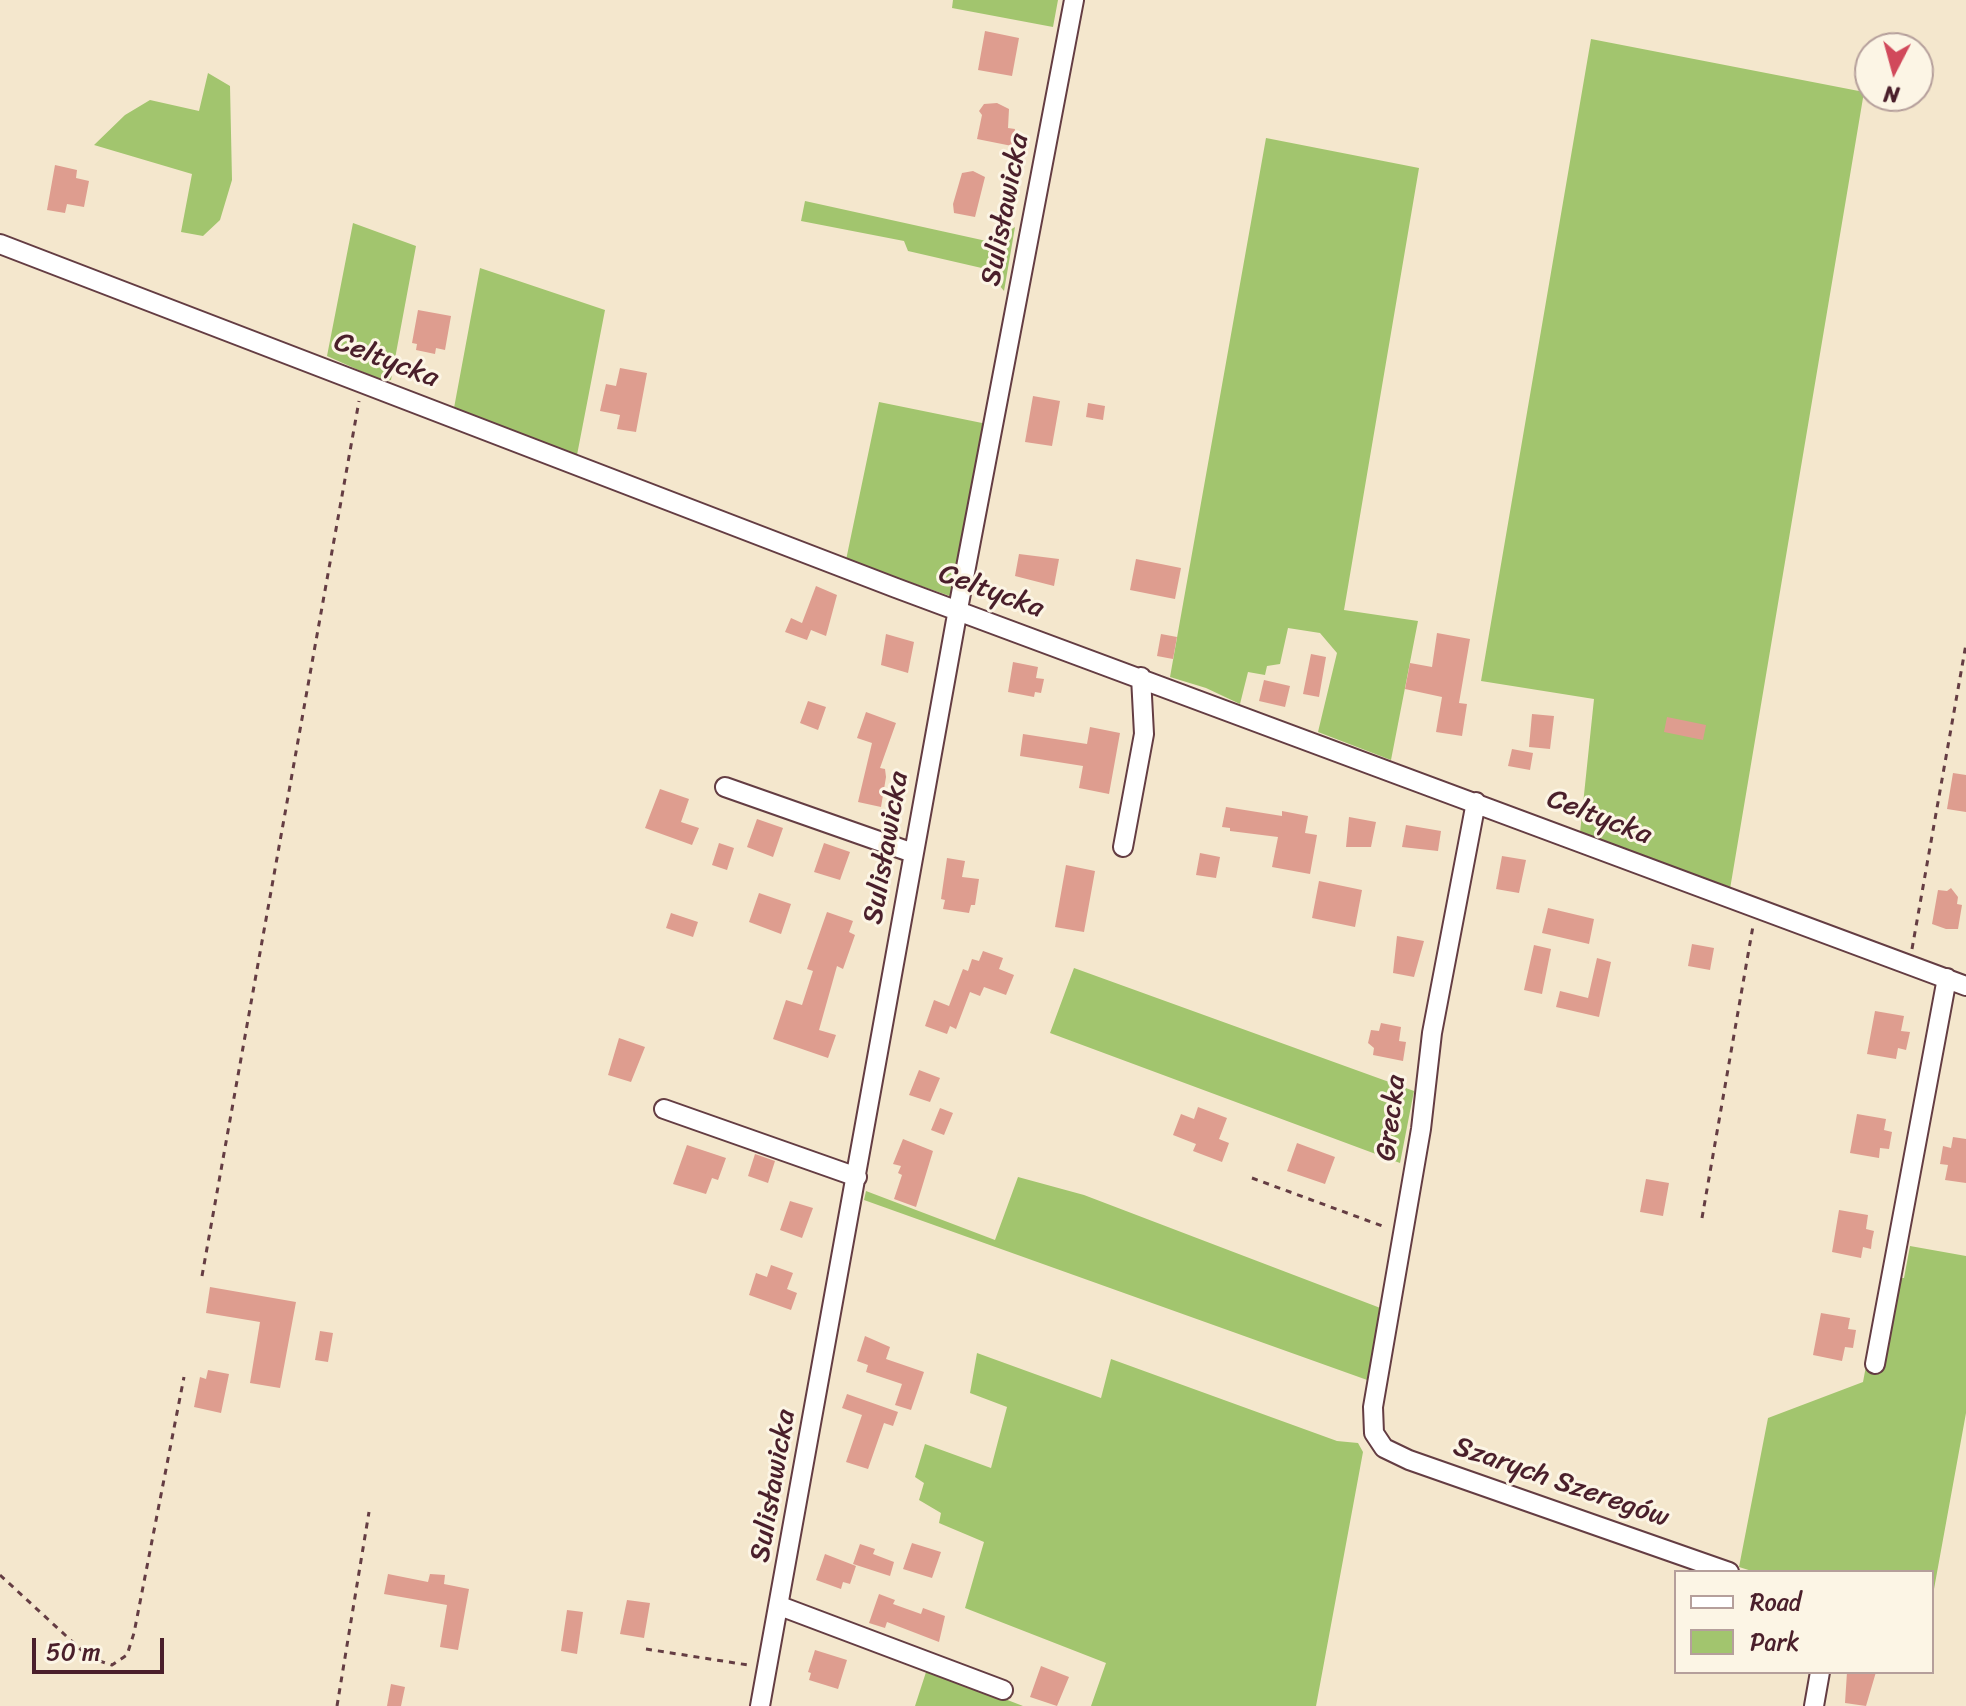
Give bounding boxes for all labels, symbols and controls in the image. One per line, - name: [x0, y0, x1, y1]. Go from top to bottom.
- north arrow: [1854, 32, 1934, 112]
- text: N: [1882, 74, 1901, 115]
- street label: Sulisławicka: [975, 131, 1037, 289]
- street label: Celtycka: [329, 326, 443, 396]
- street label: Celtycka: [934, 558, 1048, 626]
- street label: Sulisławicka: [857, 769, 917, 927]
- street label: Celtycka: [1542, 783, 1656, 853]
- street label: Grecka: [1370, 1073, 1414, 1163]
- street label: Sulisławicka: [744, 1407, 804, 1565]
- street label: Szarych Szeregów: [1449, 1430, 1673, 1536]
- legend: [1674, 1570, 1934, 1674]
- text: Road: [1750, 1581, 1801, 1623]
- text: Park: [1750, 1621, 1799, 1663]
- scale bar: [36, 1622, 168, 1672]
- text: 50 m: [46, 1631, 101, 1673]

